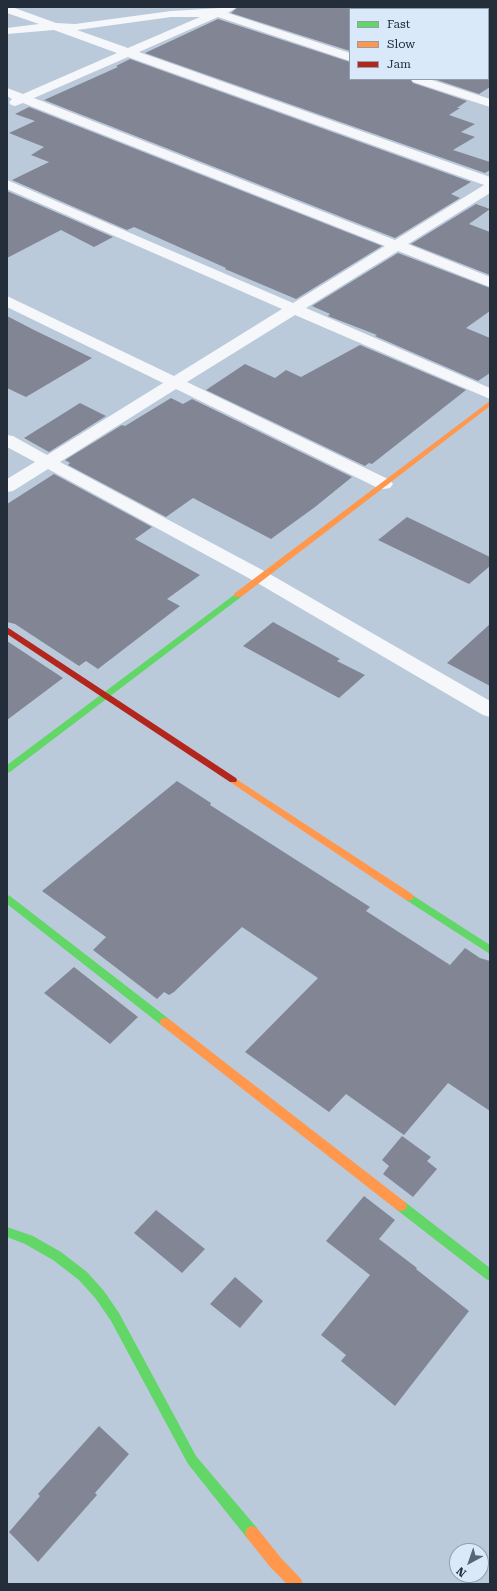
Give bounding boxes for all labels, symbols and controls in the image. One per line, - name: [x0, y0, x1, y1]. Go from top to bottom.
- legend: [349, 8, 489, 80]
- text: Fast: [387, 17, 410, 31]
- text: Slow: [387, 37, 415, 51]
- text: Jam: [387, 57, 411, 71]
- north arrow: [449, 1543, 489, 1583]
- text: N: [454, 1564, 469, 1580]

